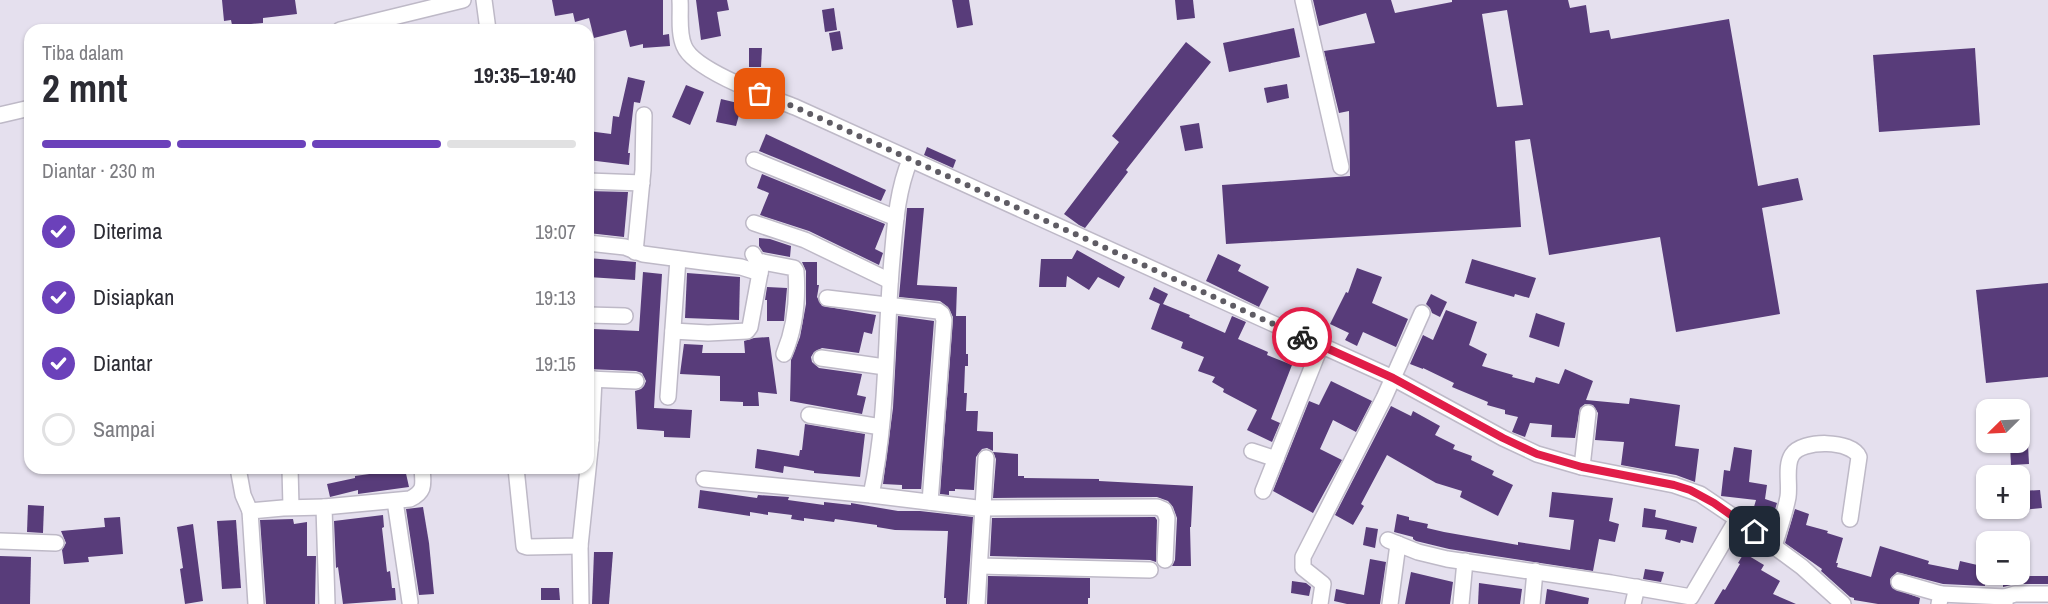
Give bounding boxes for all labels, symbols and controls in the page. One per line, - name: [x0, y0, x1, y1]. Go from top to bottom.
- text: Tiba dalam: [42, 39, 124, 66]
- text: 19:35–19:40: [474, 60, 576, 90]
- text: 2 mnt: [42, 62, 127, 114]
- pin: [734, 68, 785, 119]
- icon: bag: [743, 77, 776, 110]
- text: Diantar · 230 m: [42, 157, 155, 184]
- icon: check: [42, 215, 75, 248]
- text: Diterima: [93, 216, 162, 246]
- text: 19:07: [535, 218, 576, 245]
- icon: check: [42, 281, 75, 314]
- text: Disiapkan: [93, 282, 174, 312]
- text: 19:13: [535, 284, 576, 311]
- courier: [1272, 307, 1332, 367]
- icon: bike: [1286, 321, 1319, 354]
- icon: check: [42, 347, 75, 380]
- text: Diantar: [93, 348, 152, 378]
- text: 19:15: [535, 350, 576, 377]
- north arrow: [1976, 399, 2030, 453]
- map controls: [1976, 399, 2030, 585]
- text: Sampai: [93, 414, 155, 444]
- button: +: [1976, 465, 2030, 519]
- pin: [1729, 506, 1780, 557]
- icon: home: [1738, 515, 1771, 548]
- button: −: [1976, 531, 2030, 585]

